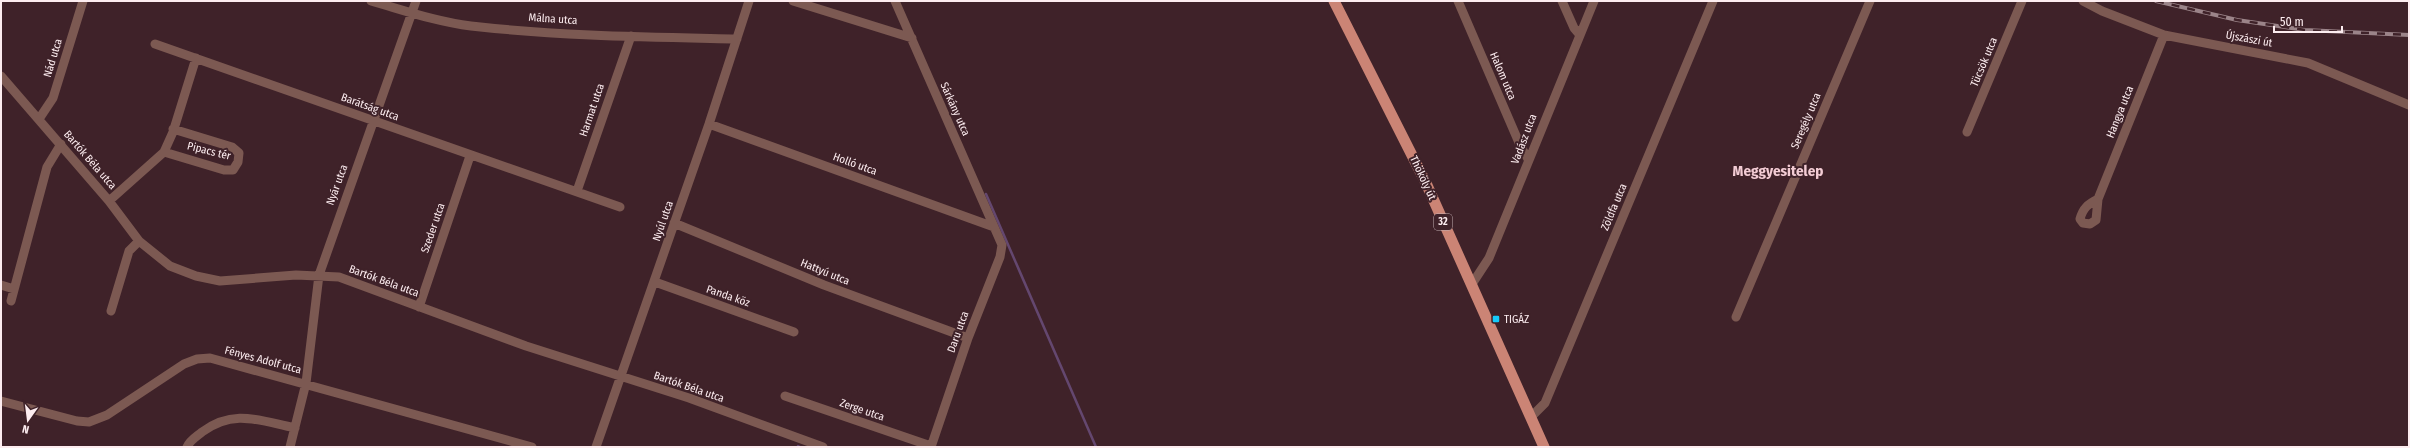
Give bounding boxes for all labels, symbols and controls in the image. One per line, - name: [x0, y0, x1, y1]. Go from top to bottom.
- scale bar: [2274, 8, 2342, 34]
- street label: Málna utca: [528, 11, 578, 27]
- text: 50 m: [2280, 15, 2304, 29]
- street label: Újszászi út: [2225, 28, 2274, 50]
- street label: Tücsök utca: [1968, 35, 2000, 89]
- street label: Nád utca: [41, 37, 65, 79]
- street label: Halom utca: [1487, 50, 1519, 102]
- street label: Sárkány utca: [937, 80, 973, 138]
- street label: Harmat utca: [577, 82, 607, 138]
- street label: Hangya utca: [2104, 84, 2136, 140]
- street label: Barátság utca: [339, 91, 401, 123]
- street label: Seregély utca: [1788, 91, 1824, 151]
- street label: Vadász utca: [1509, 112, 1539, 166]
- street label: Bartók Béla utca: [61, 128, 119, 192]
- street label: Pipacs tér: [186, 139, 232, 163]
- street label: Holló utca: [831, 150, 879, 178]
- street label: Thököly út: [1407, 154, 1439, 202]
- district label: Meggyesitelep: [1733, 162, 1823, 180]
- street label: Nyár utca: [324, 163, 350, 207]
- street label: Zöldfa utca: [1598, 182, 1630, 232]
- street label: Nyúl utca: [650, 199, 676, 243]
- street label: Szeder utca: [418, 201, 448, 255]
- road number: 32: [1434, 214, 1452, 230]
- street label: Hattyú utca: [799, 256, 851, 288]
- street label: Bartók Béla utca: [347, 262, 421, 300]
- street label: Panda köz: [704, 282, 752, 310]
- street label: Daru utca: [945, 310, 971, 354]
- place label: TIGÁZ: [1504, 312, 1529, 326]
- marker: TIGÁZ: [1491, 314, 1501, 324]
- street label: Fényes Adolf utca: [223, 344, 303, 376]
- street label: Bartók Béla utca: [652, 369, 726, 405]
- street label: Zerge utca: [838, 396, 886, 424]
- north arrow: [8, 400, 48, 440]
- text: N: [21, 422, 30, 436]

